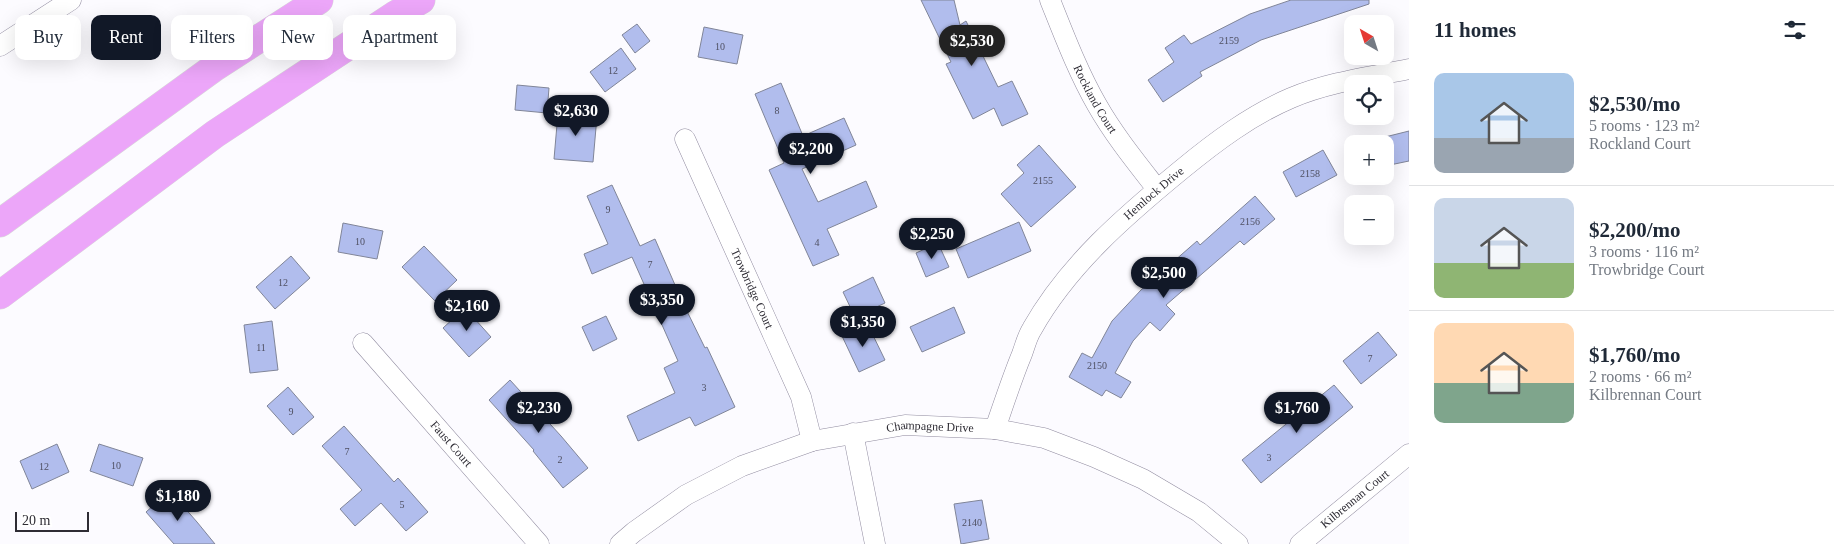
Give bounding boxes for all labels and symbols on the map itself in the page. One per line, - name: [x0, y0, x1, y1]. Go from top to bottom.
- north arrow: [1344, 15, 1394, 65]
- pin: $2,530: [931, 24, 1013, 67]
- house number: 2159: [1219, 35, 1239, 46]
- house number: 10: [715, 41, 725, 52]
- street label: Rockland Court: [1071, 63, 1120, 137]
- house number: 12: [608, 65, 618, 76]
- pin: $2,630: [535, 94, 617, 137]
- house number: 8: [775, 105, 780, 116]
- pin: $2,200: [770, 132, 852, 175]
- street label: Hemlock Drive: [1121, 164, 1186, 223]
- house number: 2158: [1300, 168, 1320, 179]
- house number: 2155: [1033, 175, 1053, 186]
- house number: 9: [606, 204, 611, 215]
- house number: 2156: [1240, 216, 1260, 227]
- pin: $2,250: [891, 218, 973, 260]
- house number: 10: [355, 236, 365, 247]
- house number: 4: [815, 237, 820, 248]
- street label: Trowbridge Court: [728, 246, 777, 332]
- pin: $2,500: [1123, 256, 1205, 299]
- house number: 7: [648, 259, 653, 270]
- house number: 12: [278, 277, 288, 288]
- pin: $3,350: [621, 284, 703, 326]
- pin: $2,160: [426, 290, 508, 332]
- pin: $1,350: [822, 306, 904, 348]
- house number: 11: [256, 342, 266, 353]
- house number: 7: [1368, 353, 1373, 364]
- house number: 2150: [1087, 360, 1107, 371]
- house number: 3: [702, 382, 707, 393]
- pin: $2,230: [498, 392, 580, 434]
- pin: $1,760: [1256, 392, 1338, 434]
- house number: 9: [289, 406, 294, 417]
- street label: Faust Court: [427, 418, 476, 470]
- street label: Champagne Drive: [885, 418, 974, 435]
- house number: 7: [345, 446, 350, 457]
- house number: 3: [1267, 452, 1272, 463]
- house number: 2: [558, 454, 563, 465]
- house number: 10: [111, 460, 121, 471]
- house number: 12: [39, 461, 49, 472]
- street label: Kilbrennan Court: [1318, 466, 1392, 531]
- pin: $1,180: [137, 480, 219, 522]
- house number: 5: [400, 499, 405, 510]
- scale bar: [15, 509, 89, 532]
- house number: 2140: [962, 517, 982, 528]

